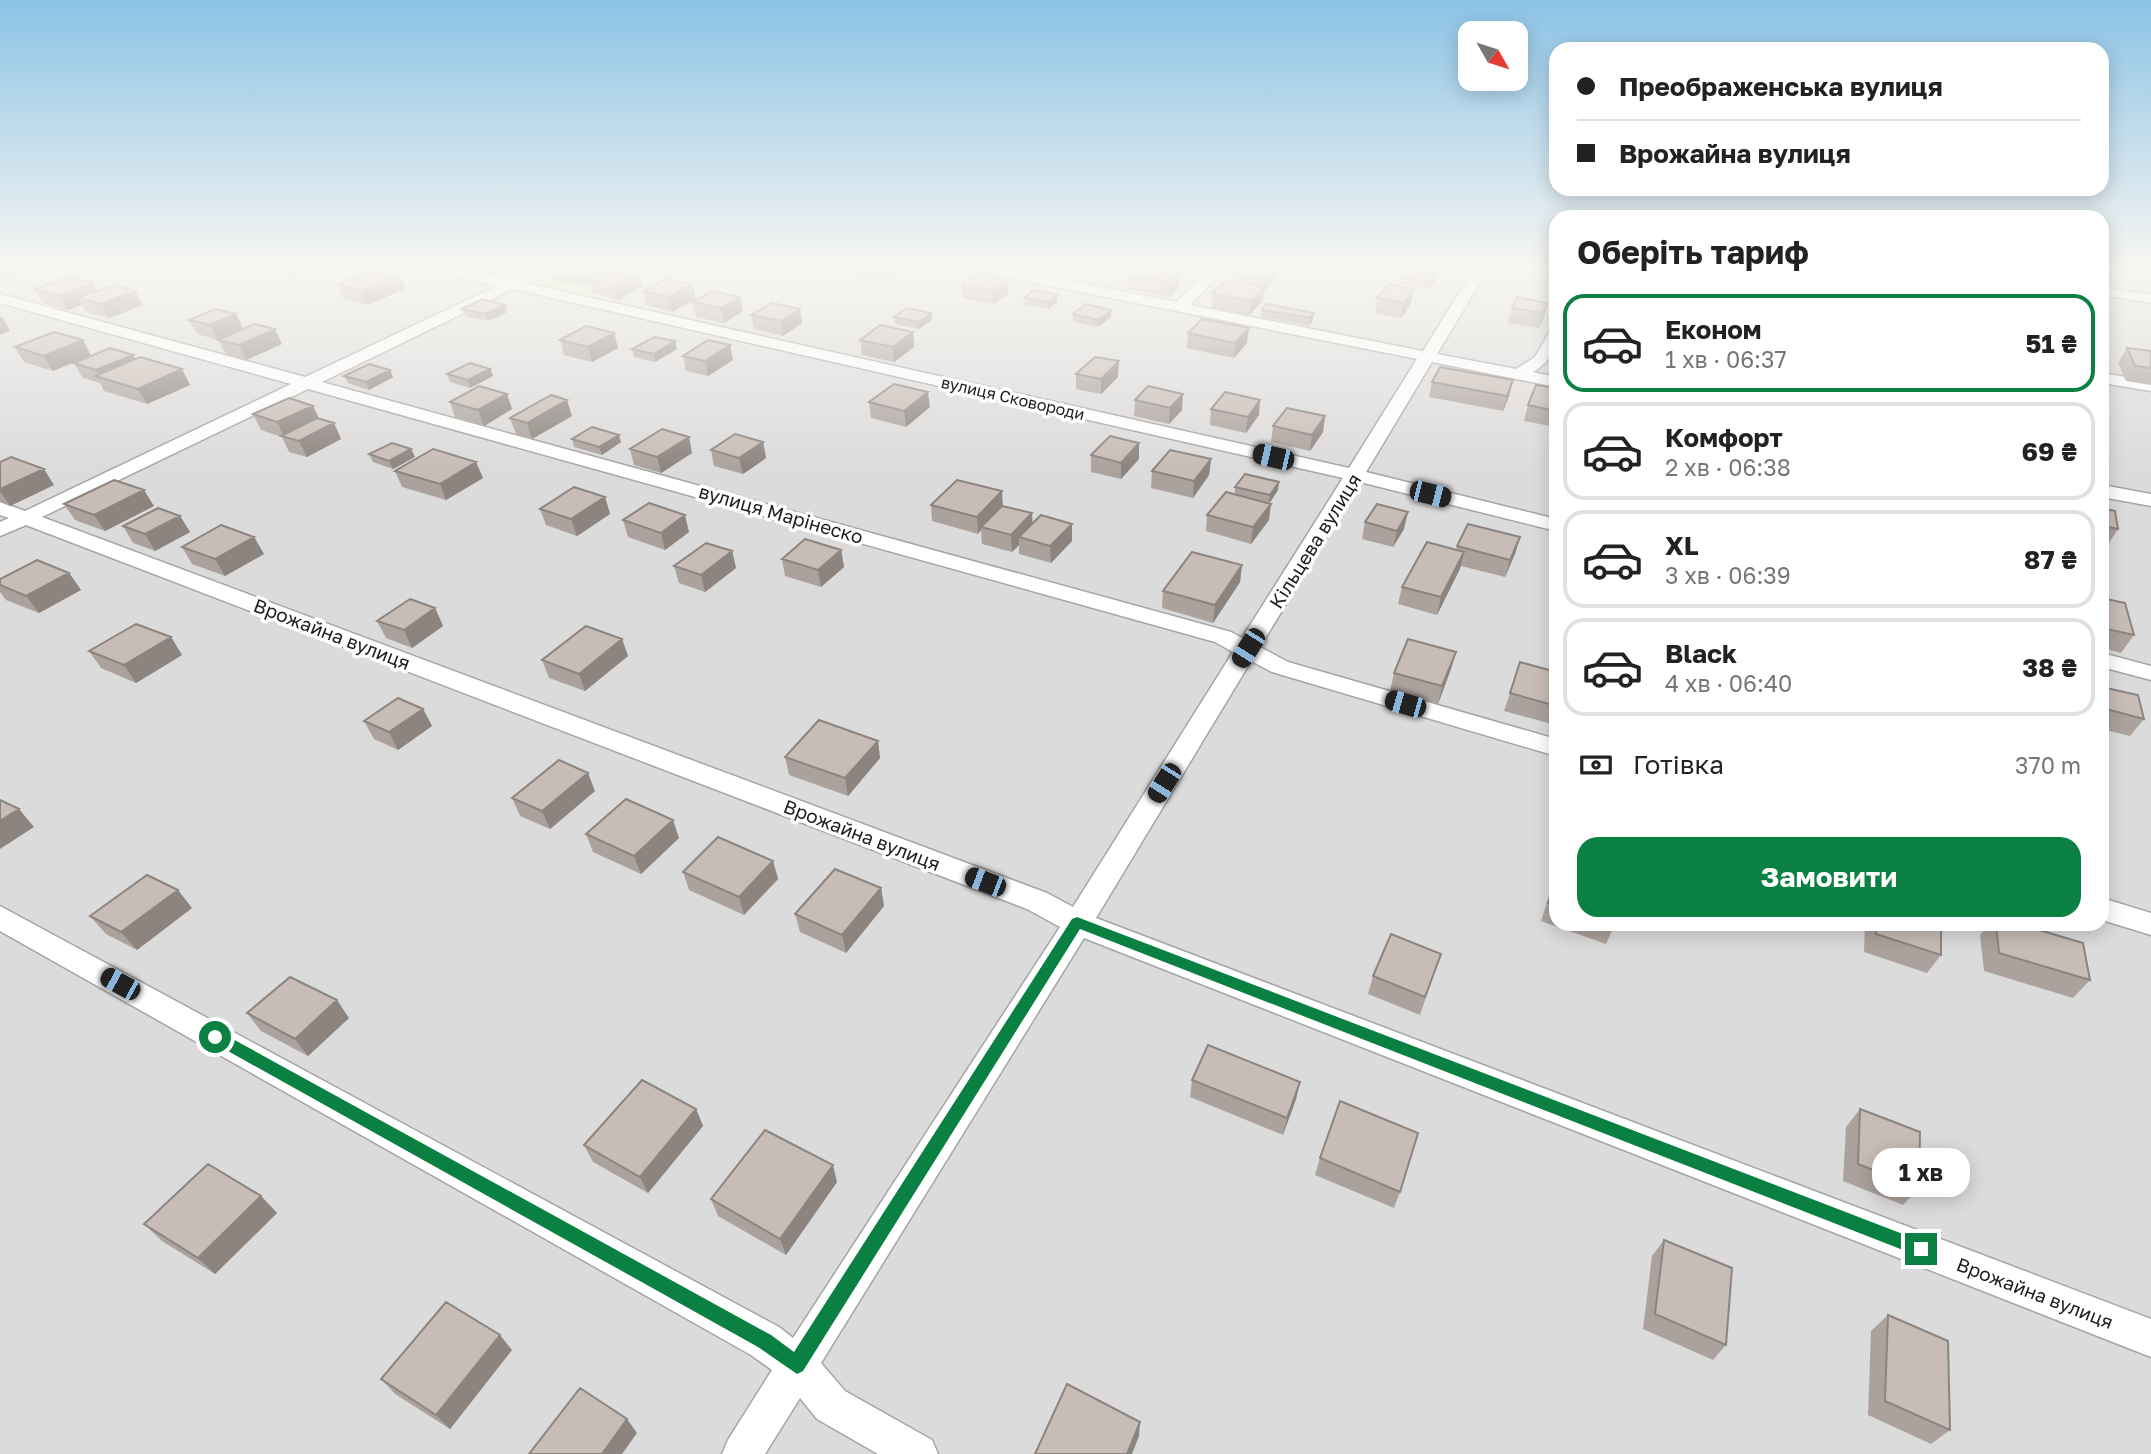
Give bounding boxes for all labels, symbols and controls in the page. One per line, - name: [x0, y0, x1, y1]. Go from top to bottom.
- north arrow: [1458, 21, 1528, 91]
- map controls: [1458, 21, 1528, 91]
- text: Преображенська вулиця: [1619, 71, 1943, 102]
- text: Врожайна вулиця: [1619, 138, 1851, 169]
- text: Оберіть тариф: [1577, 233, 1809, 271]
- icon: car: [1581, 312, 1644, 375]
- text: Економ: [1665, 314, 1762, 345]
- text: 51 ₴: [2025, 328, 2077, 359]
- text: 1 хв · 06:37: [1665, 345, 1787, 373]
- street label: вулиця Сковороди: [939, 372, 1087, 424]
- icon: car: [1581, 420, 1644, 483]
- text: Комфорт: [1665, 422, 1783, 453]
- text: 69 ₴: [2022, 436, 2077, 467]
- car: [1251, 442, 1296, 472]
- text: 2 хв · 06:38: [1665, 453, 1791, 481]
- street label: Кільцева вулиця: [1264, 469, 1365, 612]
- street label: вулиця Марінеско: [696, 479, 866, 548]
- car: [1408, 479, 1453, 509]
- icon: car: [1581, 528, 1644, 591]
- text: XL: [1665, 530, 1699, 561]
- text: 87 ₴: [2024, 544, 2077, 575]
- text: 3 хв · 06:39: [1665, 561, 1791, 589]
- street label: Врожайна вулиця: [251, 593, 414, 674]
- car: [1228, 625, 1269, 671]
- icon: car: [1581, 636, 1644, 699]
- text: Black: [1665, 638, 1737, 669]
- text: 38 ₴: [2022, 652, 2077, 683]
- text: 4 хв · 06:40: [1665, 669, 1792, 697]
- car: [1382, 688, 1429, 720]
- icon: cash: [1577, 746, 1615, 784]
- text: Готівка: [1633, 749, 1724, 780]
- text: 370 m: [2015, 751, 2081, 779]
- car: [1144, 760, 1185, 806]
- street label: Врожайна вулиця: [781, 794, 944, 875]
- button: Замовити: [1577, 837, 2081, 917]
- car: [962, 865, 1009, 899]
- car: [97, 965, 144, 1003]
- route start: [199, 1021, 231, 1053]
- callout: 1 хв: [1872, 1148, 1970, 1196]
- text: 1 хв: [1899, 1158, 1943, 1186]
- route end: [1905, 1233, 1937, 1265]
- street label: Врожайна вулиця: [1954, 1252, 2117, 1333]

